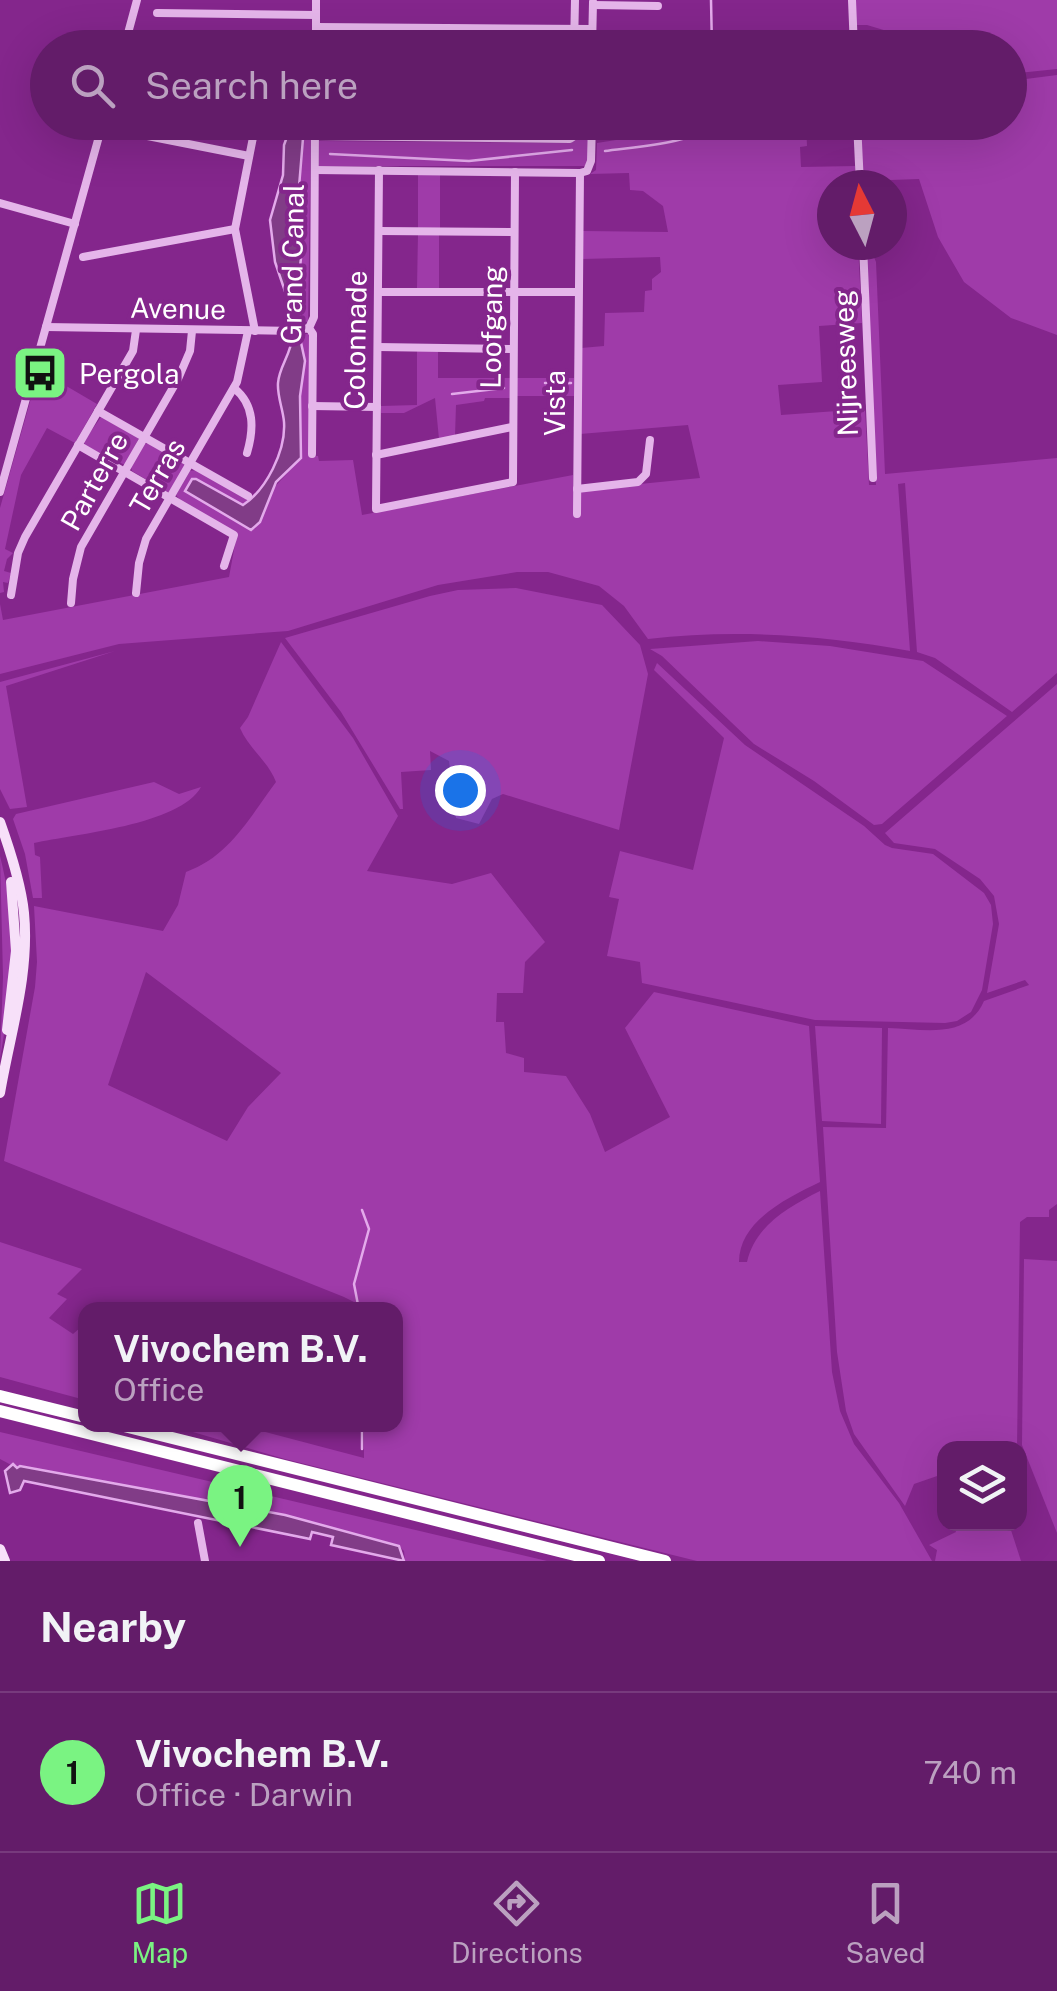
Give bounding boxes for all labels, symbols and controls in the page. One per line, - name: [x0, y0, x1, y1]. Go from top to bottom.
- search box: [30, 30, 1027, 140]
- icon: search: [65, 58, 120, 113]
- text: Search here: [145, 63, 358, 108]
- north arrow: [817, 170, 907, 260]
- street label: Grand Canal: [274, 183, 310, 345]
- street label: Loofgang: [473, 265, 509, 389]
- street label: Colonnade: [337, 270, 373, 410]
- street label: Nijreesweg: [826, 289, 864, 437]
- street label: Avenue: [130, 291, 226, 325]
- bus stop icon: Pergola: [10, 343, 70, 403]
- place label: Pergola: [79, 357, 180, 390]
- street label: Vista: [538, 370, 571, 436]
- street label: Parterre: [54, 426, 134, 536]
- street label: Terras: [122, 432, 192, 520]
- your location: [435, 765, 486, 816]
- popup: [78, 1302, 403, 1432]
- text: Vivochem B.V.: [113, 1326, 368, 1371]
- text: Office: [113, 1371, 204, 1408]
- map controls: [937, 1441, 1027, 1531]
- button: layers: [937, 1441, 1027, 1531]
- pin: 1: [208, 1464, 272, 1547]
- text: Nearby: [40, 1602, 186, 1651]
- text: Vivochem B.V.: [135, 1731, 390, 1776]
- text: 1: [66, 1754, 79, 1791]
- text: 740 m: [923, 1754, 1017, 1791]
- text: Office · Darwin: [135, 1776, 353, 1813]
- tab: Map: [131, 1876, 188, 1969]
- tab: Directions: [451, 1876, 583, 1969]
- tab: Saved: [845, 1876, 926, 1969]

